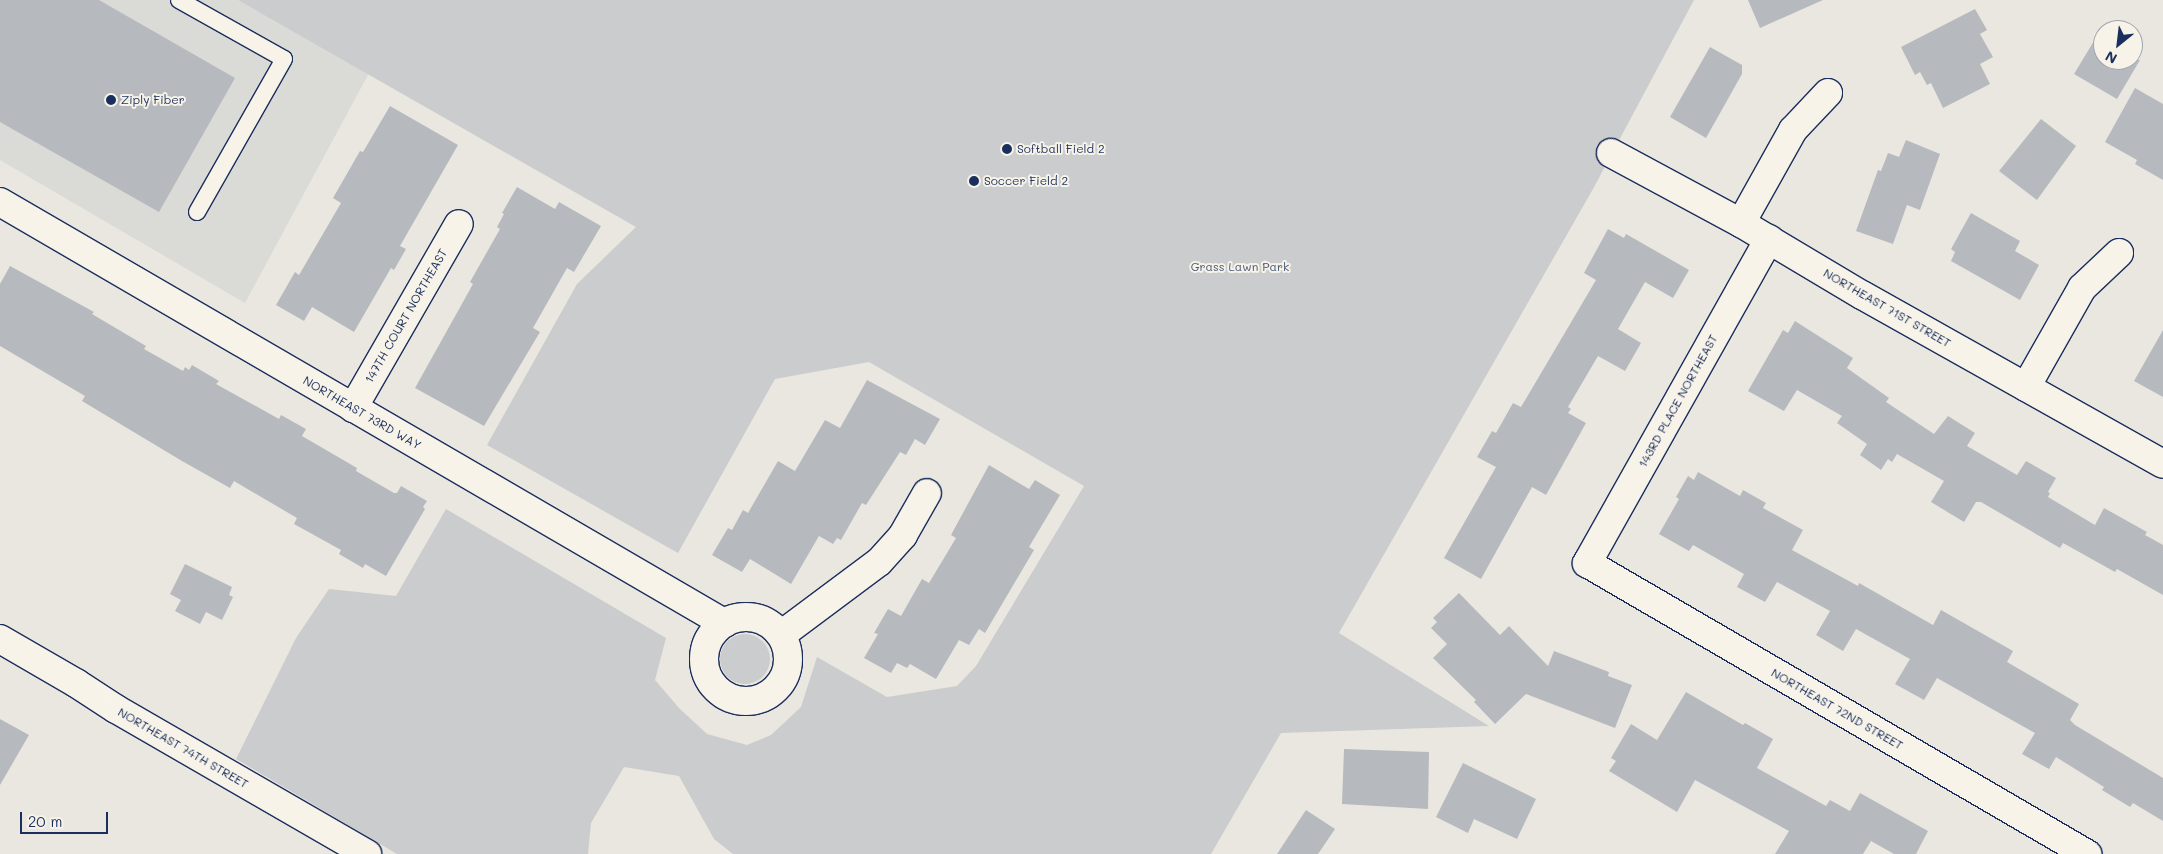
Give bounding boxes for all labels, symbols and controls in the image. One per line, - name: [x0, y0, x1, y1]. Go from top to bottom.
- north arrow: [2093, 20, 2143, 70]
- text: N: [2102, 47, 2120, 69]
- place label: Ziply Fiber: [121, 93, 185, 107]
- marker: Ziply Fiber: [105, 94, 117, 106]
- place label: Softball Field 2: [1017, 142, 1105, 156]
- marker: Softball Field 2: [1001, 143, 1013, 155]
- place label: Soccer Field 2: [984, 174, 1068, 188]
- marker: Soccer Field 2: [968, 175, 980, 187]
- street label: 147TH COURT NORTHEAST: [362, 246, 450, 386]
- park label: Grass Lawn Park: [1191, 260, 1289, 274]
- street label: NORTHEAST 71ST STREET: [1821, 266, 1953, 350]
- street label: 143RD PLACE NORTHEAST: [1635, 332, 1721, 470]
- street label: NORTHEAST 73RD WAY: [300, 373, 424, 453]
- street label: NORTHEAST 72ND STREET: [1769, 665, 1905, 753]
- street label: NORTHEAST 74TH STREET: [115, 705, 251, 791]
- scale bar: [22, 802, 110, 834]
- text: 20 m: [28, 811, 62, 831]

